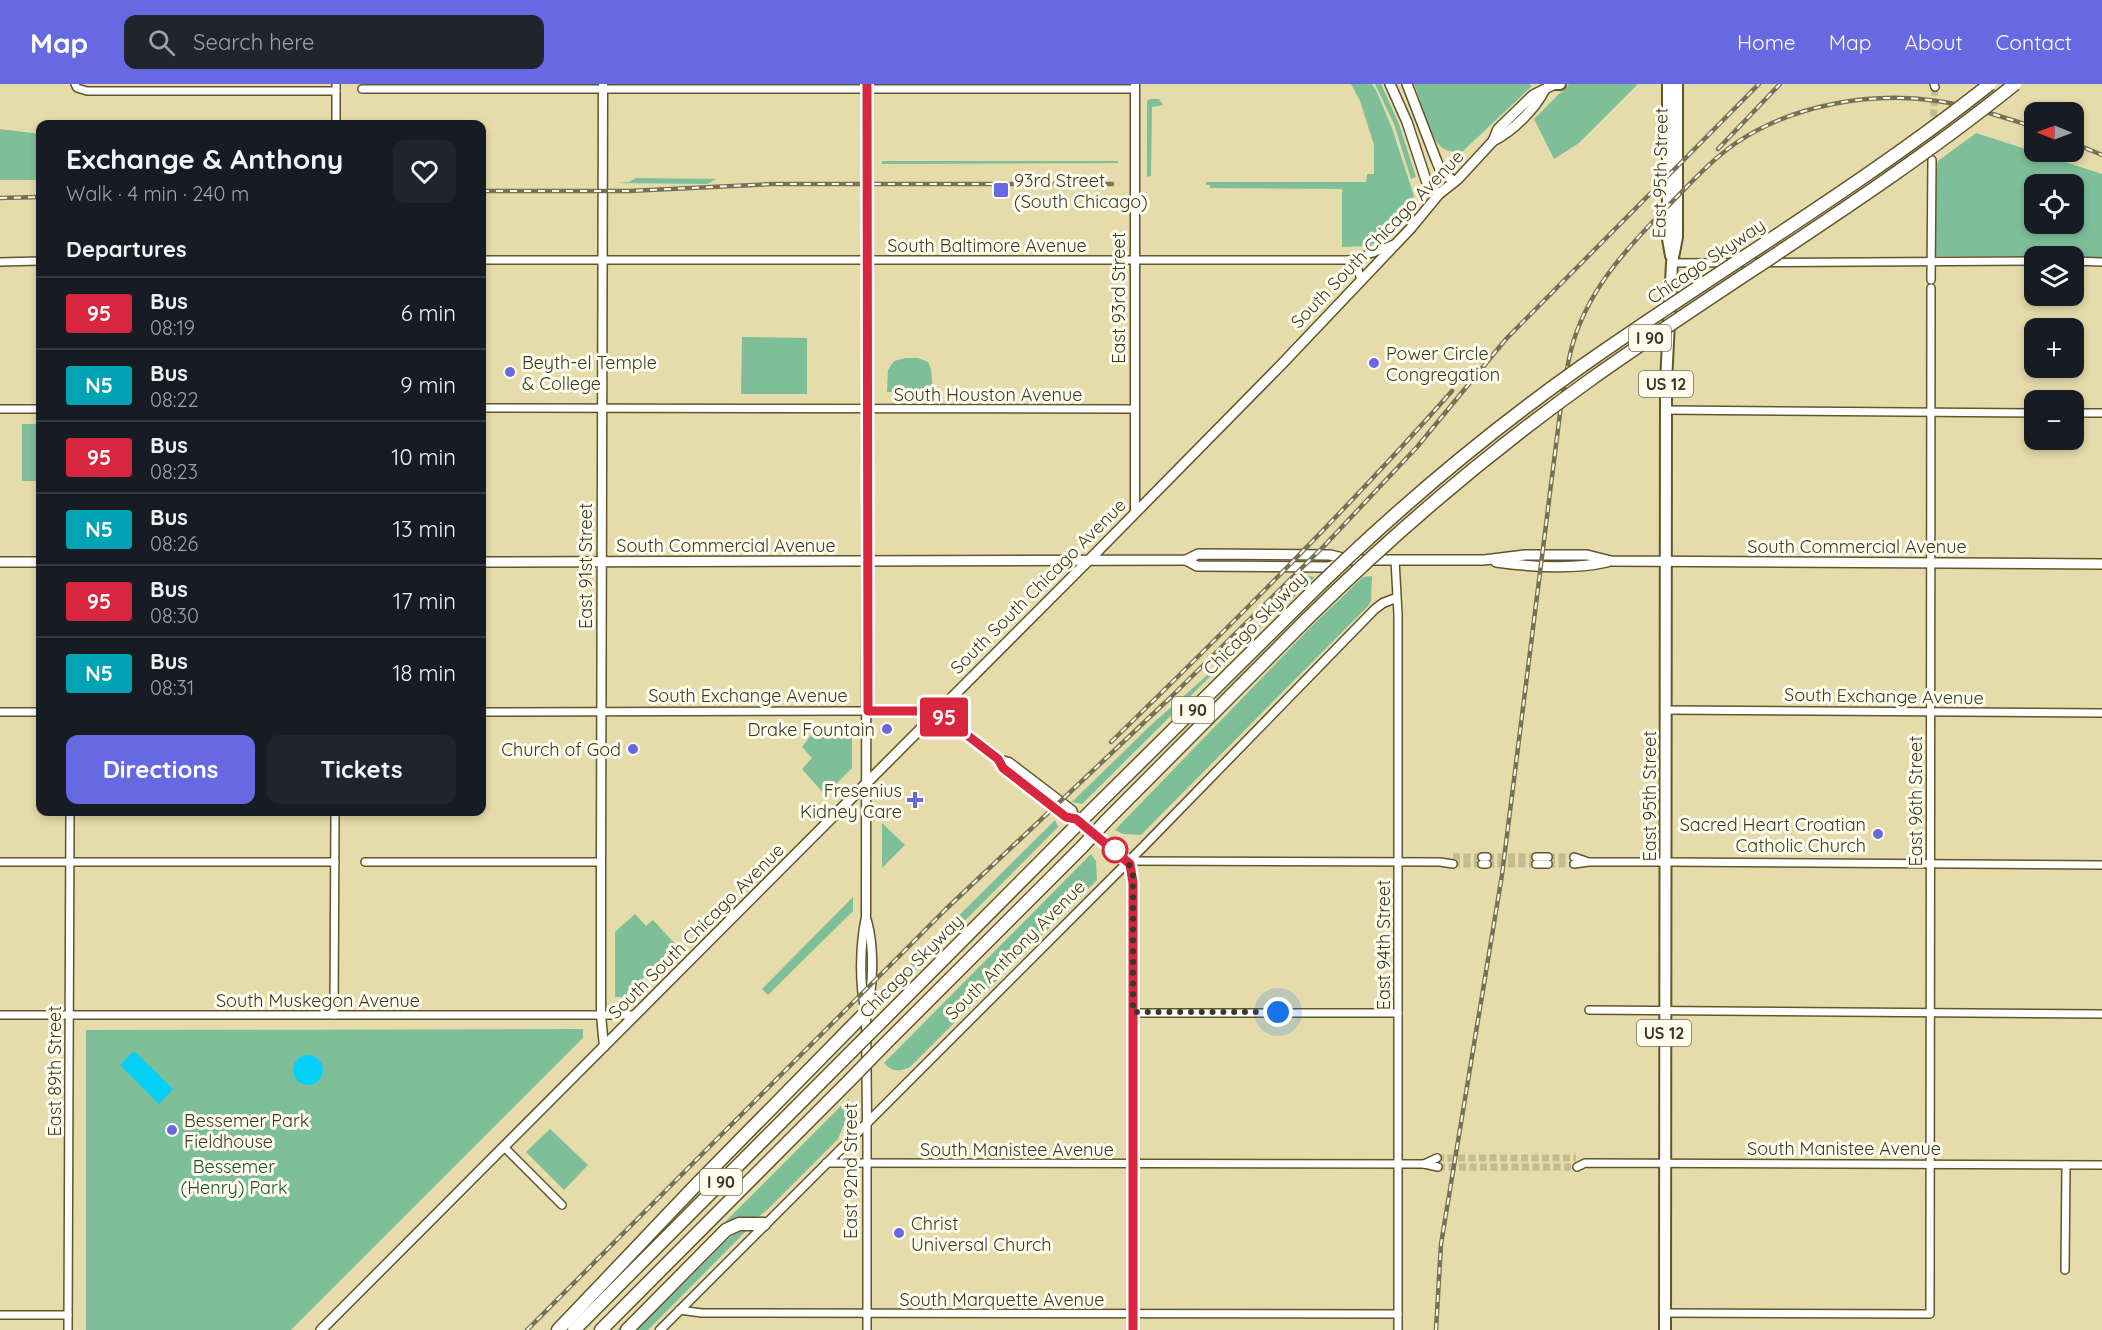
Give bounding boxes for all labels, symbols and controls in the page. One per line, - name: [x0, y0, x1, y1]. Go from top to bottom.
- search box: [124, 15, 544, 69]
- text: Map: [30, 25, 88, 60]
- icon: search: [145, 26, 178, 59]
- text: Search here: [193, 28, 315, 56]
- text: Home: [1737, 29, 1796, 55]
- text: Map: [1829, 29, 1872, 55]
- text: About: [1905, 29, 1963, 55]
- text: Contact: [1996, 29, 2072, 55]
- north arrow: [2024, 102, 2084, 162]
- map controls: [2024, 102, 2084, 450]
- street label: East 95th Street: [1647, 107, 1673, 239]
- button: heart: [393, 140, 456, 203]
- text: Exchange & Anthony: [66, 141, 343, 176]
- street label: South South Chicago Avenue: [1286, 145, 1468, 333]
- place label: 93rd Street (South Chicago): [1014, 169, 1148, 213]
- button: locate: [2024, 174, 2084, 234]
- text: Walk · 4 min · 240 m: [66, 181, 249, 206]
- marker: 93rd Street (South Chicago): [992, 181, 1010, 199]
- street label: Chicago Skyway: [1643, 213, 1769, 309]
- street label: East 93rd Street: [1107, 232, 1130, 364]
- street label: South Baltimore Avenue: [887, 234, 1087, 257]
- text: Departures: [66, 235, 187, 263]
- button: layers: [2024, 246, 2084, 306]
- text: Bus: [150, 287, 188, 315]
- text: 6 min: [401, 299, 456, 327]
- text: 95: [87, 300, 111, 326]
- text: 08:19: [150, 315, 195, 340]
- button: +: [2024, 318, 2084, 378]
- road number: I 90: [1629, 325, 1671, 351]
- place label: Power Circle Congregation: [1386, 342, 1500, 386]
- place label: Beyth-el Temple & College: [522, 351, 657, 395]
- marker: Power Circle Congregation: [1367, 356, 1381, 370]
- text: Bus: [150, 359, 188, 387]
- marker: Beyth-el Temple & College: [503, 365, 517, 379]
- text: 9 min: [400, 371, 456, 399]
- road number: US 12: [1639, 371, 1693, 397]
- text: N5: [85, 372, 113, 398]
- street label: South Houston Avenue: [894, 383, 1082, 406]
- text: 08:22: [150, 387, 199, 412]
- button: −: [2024, 390, 2084, 450]
- text: Bus: [150, 431, 188, 459]
- text: 10 min: [391, 443, 456, 471]
- text: 95: [87, 444, 111, 470]
- text: 08:23: [150, 459, 198, 484]
- street label: South South Chicago Avenue: [945, 493, 1131, 679]
- text: Bus: [150, 503, 188, 531]
- street label: East 91st Street: [574, 503, 597, 629]
- text: 13 min: [393, 515, 456, 543]
- text: N5: [85, 516, 113, 542]
- text: 08:26: [150, 531, 198, 556]
- street label: South Commercial Avenue: [616, 534, 836, 557]
- street label: South Commercial Avenue: [1747, 535, 1967, 558]
- street label: Chicago Skyway: [1198, 566, 1312, 680]
- text: Bus: [150, 575, 188, 603]
- text: 17 min: [393, 587, 456, 615]
- text: 95: [87, 588, 111, 614]
- text: 08:30: [150, 603, 199, 628]
- text: Bus: [150, 647, 188, 675]
- text: 18 min: [392, 659, 456, 687]
- text: N5: [85, 660, 113, 686]
- text: 08:31: [150, 675, 194, 700]
- street label: South Exchange Avenue: [1784, 683, 1984, 709]
- street label: South Exchange Avenue: [648, 684, 848, 707]
- road number: I 90: [1172, 697, 1214, 723]
- line badge: 95: [917, 698, 971, 736]
- text: 95: [932, 704, 956, 730]
- place label: Drake Fountain: [747, 718, 875, 741]
- marker: Drake Fountain: [880, 722, 894, 736]
- street label: East 95th Street: [1638, 731, 1661, 861]
- button: Directions: [66, 735, 255, 804]
- button: Tickets: [267, 735, 456, 804]
- street label: East 96th Street: [1904, 736, 1927, 866]
- place label: Church of God: [501, 738, 621, 761]
- marker: Church of God: [626, 742, 640, 756]
- place label: Fresenius Kidney Care: [800, 779, 902, 823]
- marker: Fresenius Kidney Care: [906, 791, 924, 809]
- place label: Sacred Heart Croatian Catholic Church: [1680, 813, 1866, 857]
- marker: Sacred Heart Croatian Catholic Church: [1871, 827, 1885, 841]
- unlabelled marker: [1102, 837, 1128, 863]
- street label: South South Chicago Avenue: [603, 838, 789, 1024]
- street label: South Anthony Avenue: [940, 875, 1090, 1025]
- street label: East 94th Street: [1372, 880, 1395, 1010]
- street label: Chicago Skyway: [854, 909, 968, 1023]
- street label: South Muskegon Avenue: [216, 989, 420, 1012]
- your location: [1263, 997, 1293, 1027]
- street label: East 89th Street: [43, 1006, 66, 1136]
- road number: US 12: [1637, 1020, 1691, 1046]
- street label: East 92nd Street: [839, 1103, 862, 1239]
- place label: Bessemer Park Fieldhouse: [184, 1109, 309, 1153]
- marker: Bessemer Park Fieldhouse: [165, 1123, 179, 1137]
- street label: South Manistee Avenue: [1747, 1137, 1941, 1160]
- street label: South Manistee Avenue: [920, 1138, 1114, 1161]
- park label: Bessemer (Henry) Park: [180, 1155, 288, 1199]
- road number: I 90: [700, 1169, 742, 1195]
- place label: Christ Universal Church: [911, 1212, 1051, 1256]
- marker: Christ Universal Church: [892, 1226, 906, 1240]
- street label: South Marquette Avenue: [900, 1288, 1104, 1311]

